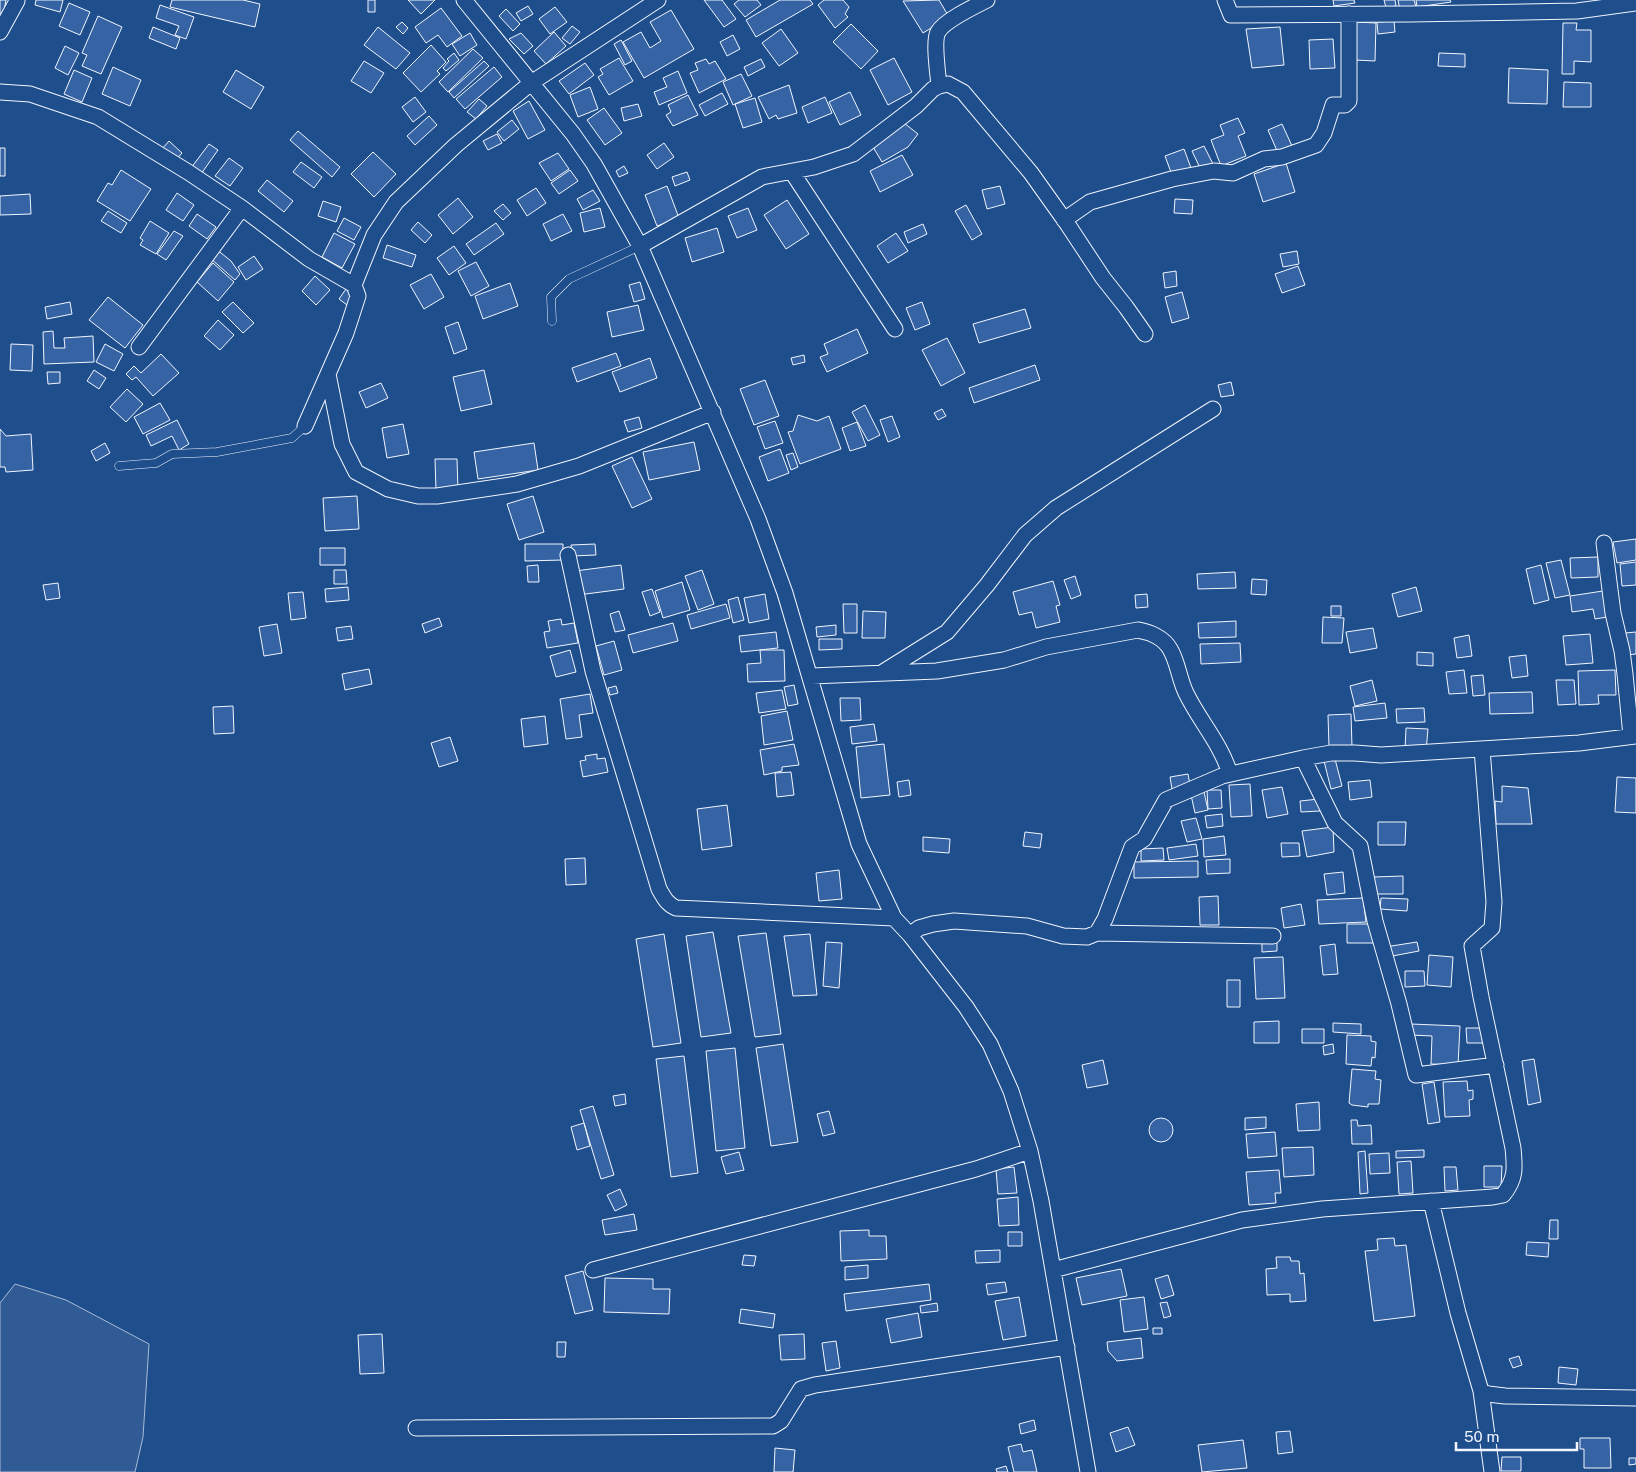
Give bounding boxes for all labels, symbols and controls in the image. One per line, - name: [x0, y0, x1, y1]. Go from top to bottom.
- scale bar: [1456, 1420, 1577, 1452]
- text: 50 m: [1464, 1428, 1499, 1445]

